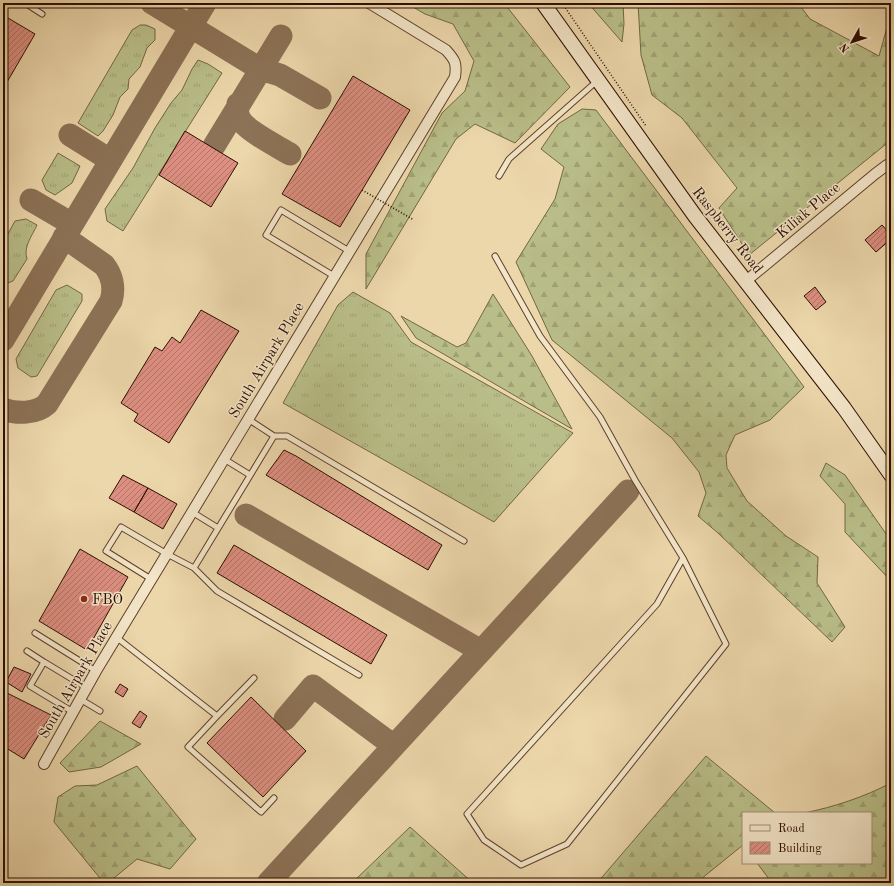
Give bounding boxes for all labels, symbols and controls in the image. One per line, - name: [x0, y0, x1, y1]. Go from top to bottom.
- north arrow: [832, 22, 872, 62]
- text: N: [838, 40, 852, 54]
- street label: Kiliak Place: [774, 180, 844, 242]
- street label: Raspberry Road: [689, 185, 765, 277]
- street label: South Airpark Place: [227, 300, 308, 421]
- place label: FBO: [92, 593, 123, 608]
- marker: FBO: [79, 594, 89, 604]
- street label: South Airpark Place: [37, 620, 116, 742]
- legend: [742, 812, 872, 864]
- text: Road: [778, 823, 805, 835]
- text: Building: [778, 843, 822, 855]

